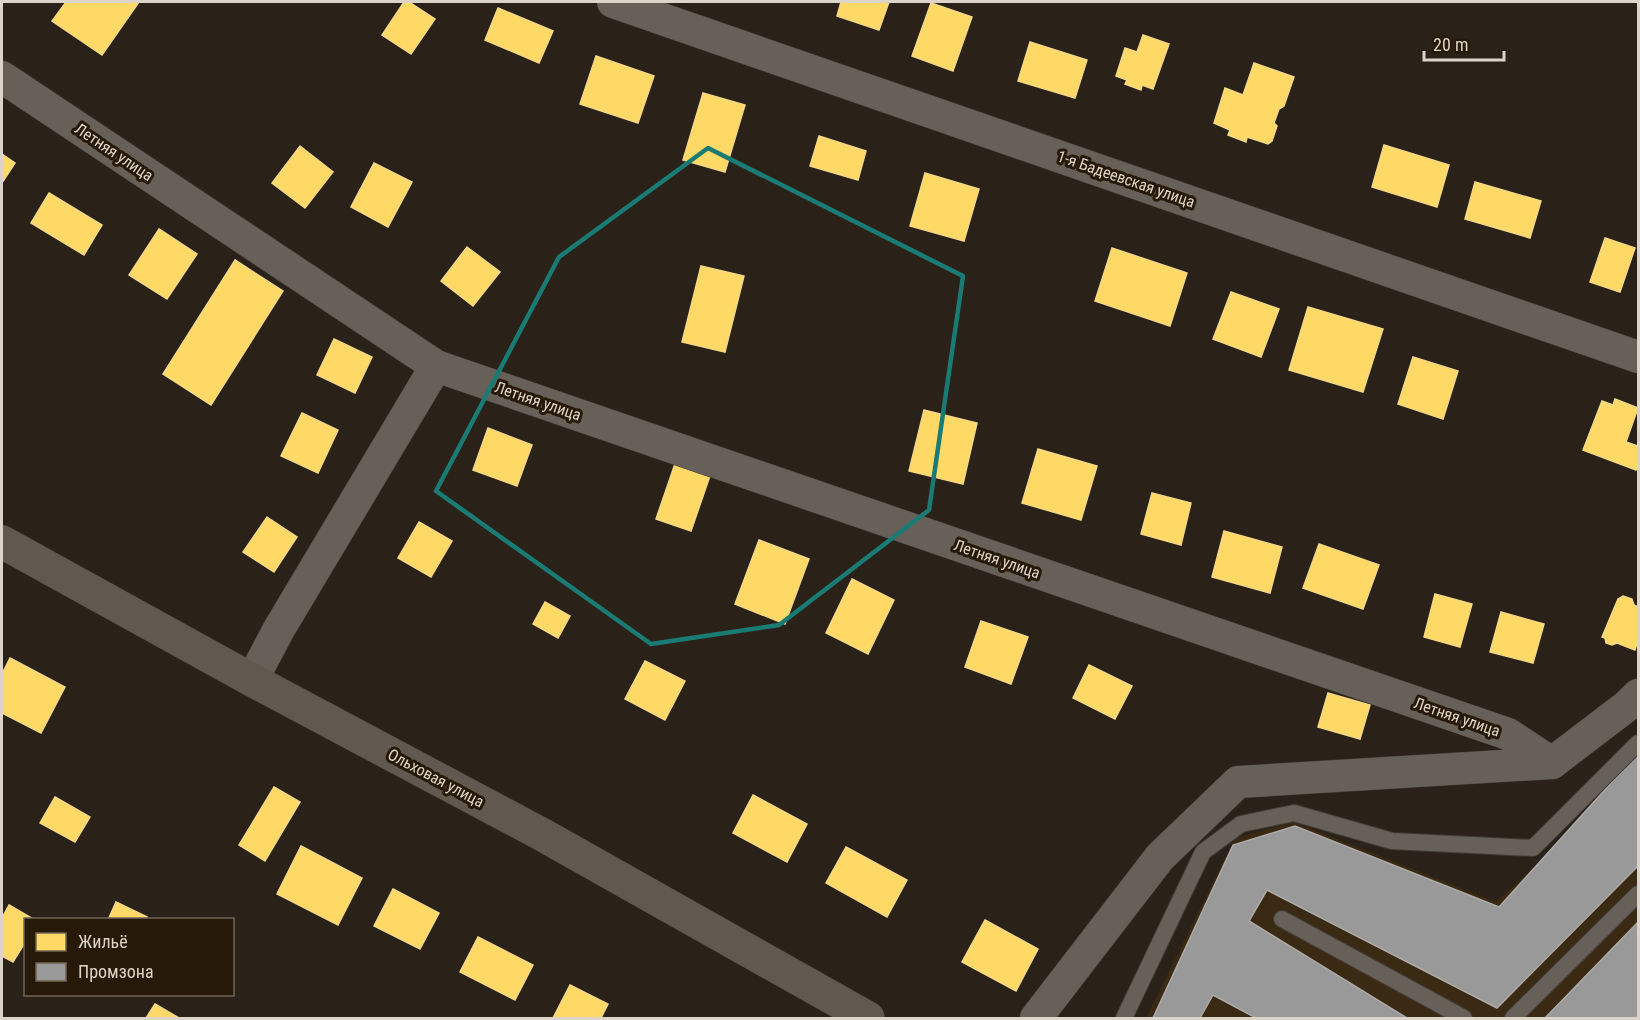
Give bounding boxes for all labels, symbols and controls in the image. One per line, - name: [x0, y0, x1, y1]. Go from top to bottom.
- scale bar: [1424, 24, 1504, 62]
- text: 20 m: [1433, 34, 1468, 55]
- street label: Летняя улица: [71, 119, 157, 185]
- street label: 1-я Бадеевская улица: [1055, 147, 1197, 211]
- street label: Летняя улица: [492, 377, 584, 425]
- street label: Летняя улица: [951, 535, 1043, 583]
- street label: Летняя улица: [1411, 693, 1503, 741]
- street label: Ольховая улица: [385, 745, 487, 811]
- legend: [24, 918, 234, 996]
- text: Жильё: [78, 931, 128, 952]
- text: Промзона: [78, 961, 154, 982]

